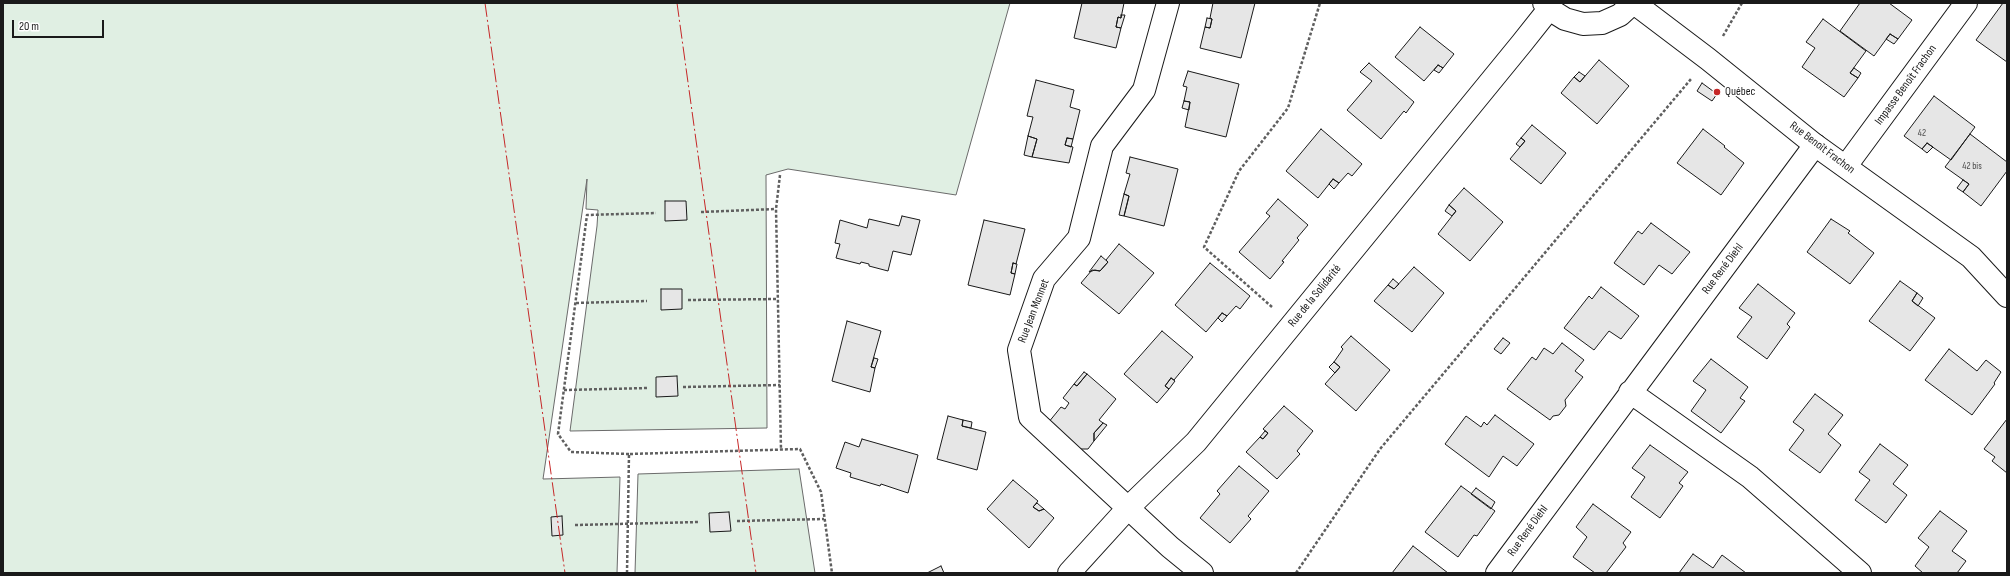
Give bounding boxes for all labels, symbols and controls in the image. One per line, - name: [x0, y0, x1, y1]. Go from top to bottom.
- scale bar: [14, 12, 106, 38]
- text: 20 m: [19, 19, 39, 34]
- street label: Impasse Benoît Frachon: [1872, 42, 1940, 128]
- place label: Québec: [1725, 85, 1755, 99]
- marker: Québec: [1712, 87, 1722, 97]
- street label: Rue Benoît Frachon: [1787, 119, 1857, 177]
- house number: 42: [1918, 127, 1926, 139]
- house number: 42 bis: [1962, 160, 1982, 172]
- street label: Rue René Diehl: [1699, 241, 1747, 297]
- street label: Rue de la Solidarité: [1285, 262, 1345, 330]
- street label: Rue Jean Monnet: [1015, 277, 1053, 345]
- street label: Rue René Diehl: [1505, 503, 1551, 559]

